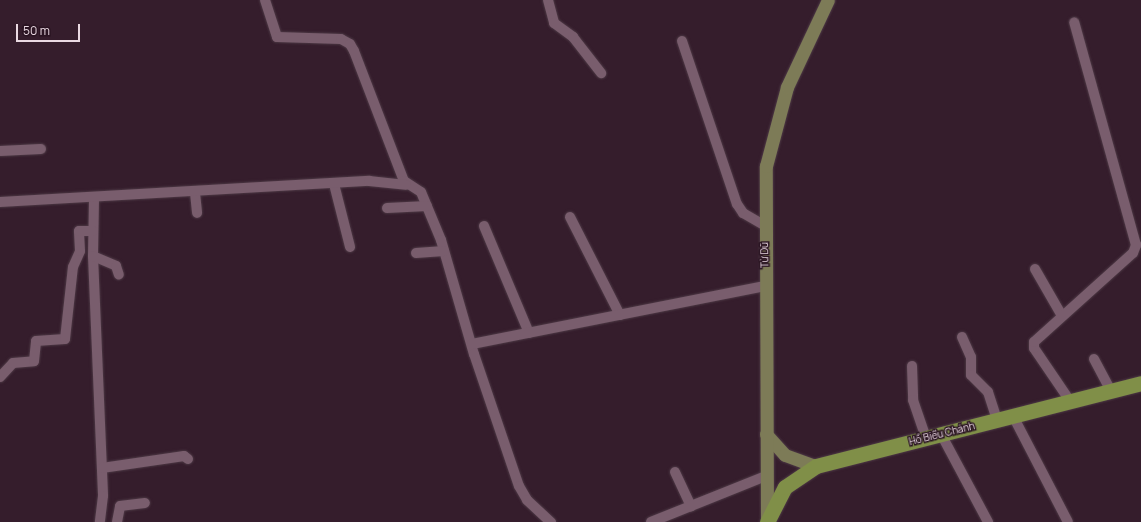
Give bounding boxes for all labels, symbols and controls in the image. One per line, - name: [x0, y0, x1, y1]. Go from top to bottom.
- scale bar: [18, 16, 82, 42]
- text: 50 m: [23, 22, 50, 39]
- street label: Từ Dũ: [759, 242, 771, 268]
- street label: Hồ Biểu Chánh: [908, 420, 976, 448]

